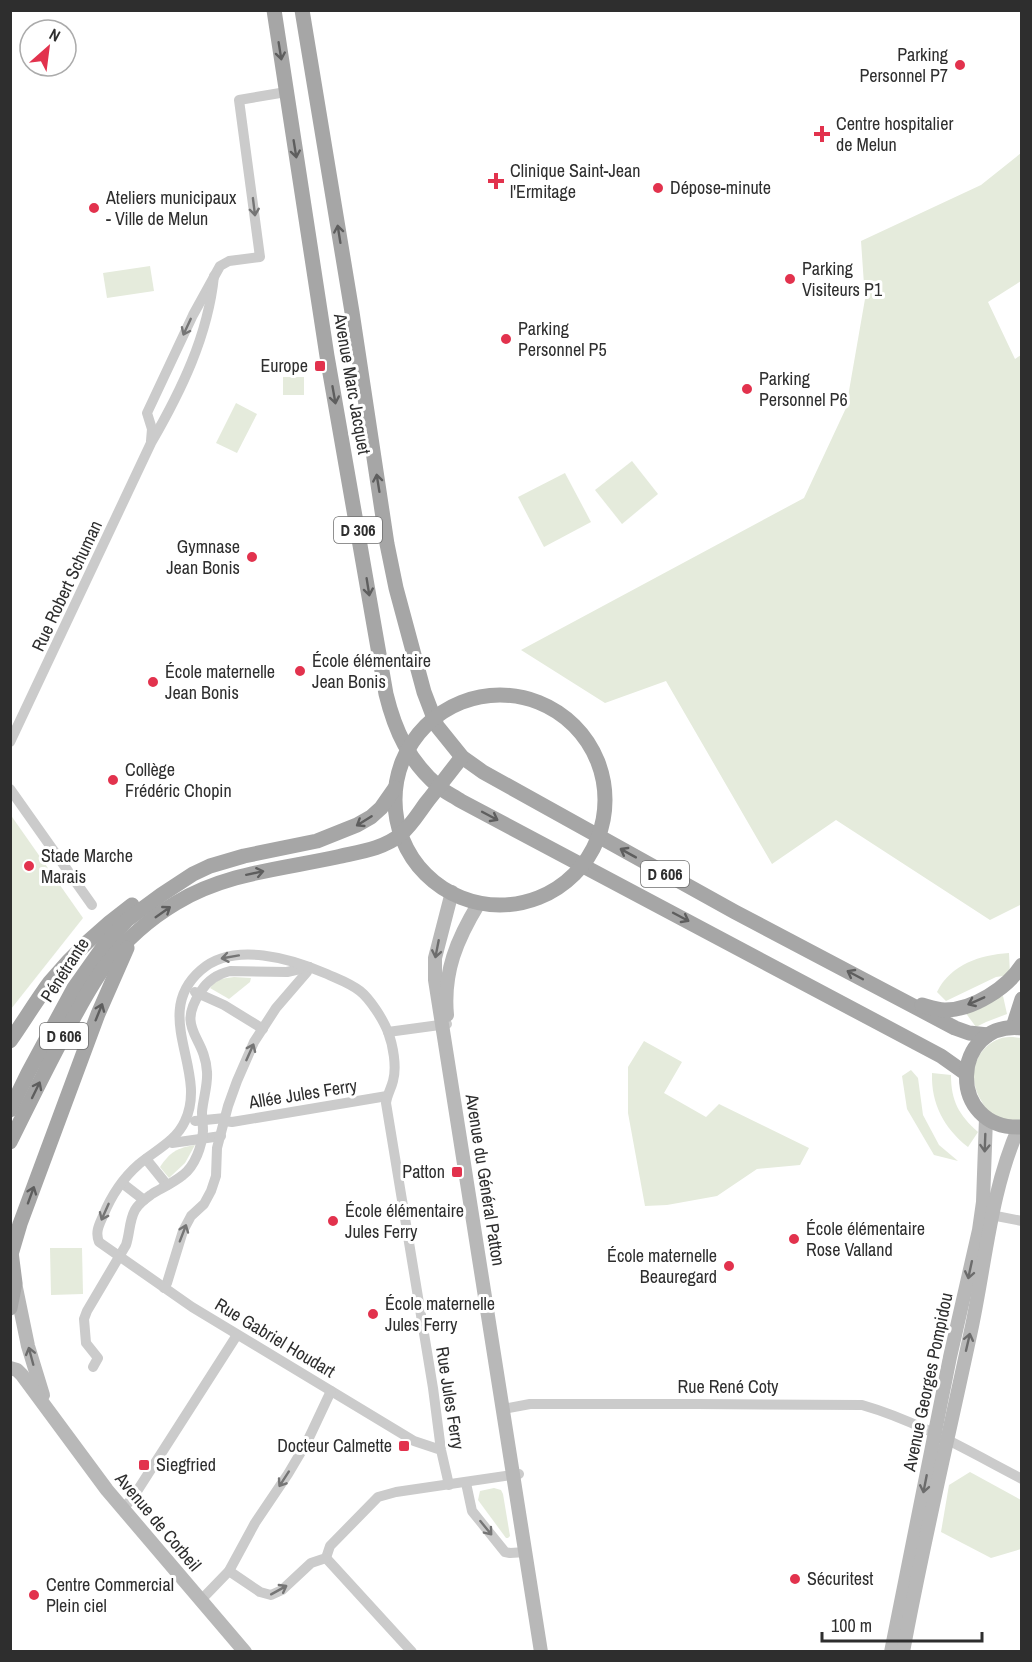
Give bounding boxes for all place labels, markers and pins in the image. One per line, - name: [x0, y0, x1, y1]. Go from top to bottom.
- place label: Parking Personnel P7: [859, 42, 949, 88]
- marker: Parking Personnel P7: [953, 58, 967, 72]
- place label: Centre hospitalier de Melun: [836, 111, 953, 157]
- marker: Centre hospitalier de Melun: [813, 125, 831, 143]
- place label: Clinique Saint-Jean l'Ermitage: [510, 158, 640, 204]
- marker: Clinique Saint-Jean l'Ermitage: [487, 172, 505, 190]
- place label: Dépose-minute: [670, 175, 771, 200]
- marker: Dépose-minute: [651, 181, 665, 195]
- place label: Ateliers municipaux - Ville de Melun: [105, 185, 237, 231]
- marker: Ateliers municipaux - Ville de Melun: [87, 201, 101, 215]
- place label: Parking Visiteurs P1: [802, 256, 883, 302]
- marker: Parking Visiteurs P1: [783, 272, 797, 286]
- place label: Parking Personnel P5: [518, 316, 607, 362]
- marker: Parking Personnel P5: [499, 332, 513, 346]
- place label: Europe: [260, 353, 308, 378]
- marker: Europe: [313, 359, 327, 373]
- place label: Parking Personnel P6: [759, 366, 848, 412]
- marker: Parking Personnel P6: [740, 382, 754, 396]
- place label: Gymnase Jean Bonis: [166, 534, 240, 580]
- marker: Gymnase Jean Bonis: [245, 550, 259, 564]
- place label: École élémentaire Jean Bonis: [312, 648, 431, 694]
- place label: École maternelle Jean Bonis: [165, 659, 275, 705]
- marker: École élémentaire Jean Bonis: [293, 664, 307, 678]
- marker: École maternelle Jean Bonis: [146, 675, 160, 689]
- place label: Collège Frédéric Chopin: [125, 757, 232, 803]
- marker: Collège Frédéric Chopin: [106, 773, 120, 787]
- place label: Stade Marche Marais: [41, 843, 133, 889]
- marker: Stade Marche Marais: [22, 859, 36, 873]
- place label: Patton: [402, 1159, 445, 1184]
- marker: Patton: [450, 1165, 464, 1179]
- place label: École élémentaire Jules Ferry: [345, 1198, 464, 1244]
- marker: École élémentaire Jules Ferry: [326, 1214, 340, 1228]
- place label: École élémentaire Rose Valland: [806, 1216, 925, 1262]
- marker: École élémentaire Rose Valland: [787, 1232, 801, 1246]
- place label: École maternelle Beauregard: [607, 1243, 717, 1289]
- marker: École maternelle Beauregard: [722, 1259, 736, 1273]
- place label: École maternelle Jules Ferry: [385, 1291, 495, 1337]
- marker: École maternelle Jules Ferry: [366, 1307, 380, 1321]
- place label: Docteur Calmette: [277, 1433, 392, 1458]
- marker: Docteur Calmette: [397, 1439, 411, 1453]
- place label: Siegfried: [156, 1452, 216, 1477]
- marker: Siegfried: [137, 1458, 151, 1472]
- place label: Sécuritest: [807, 1566, 873, 1591]
- place label: Centre Commercial Plein ciel: [46, 1572, 174, 1618]
- marker: Sécuritest: [788, 1572, 802, 1586]
- marker: Centre Commercial Plein ciel: [27, 1588, 41, 1602]

